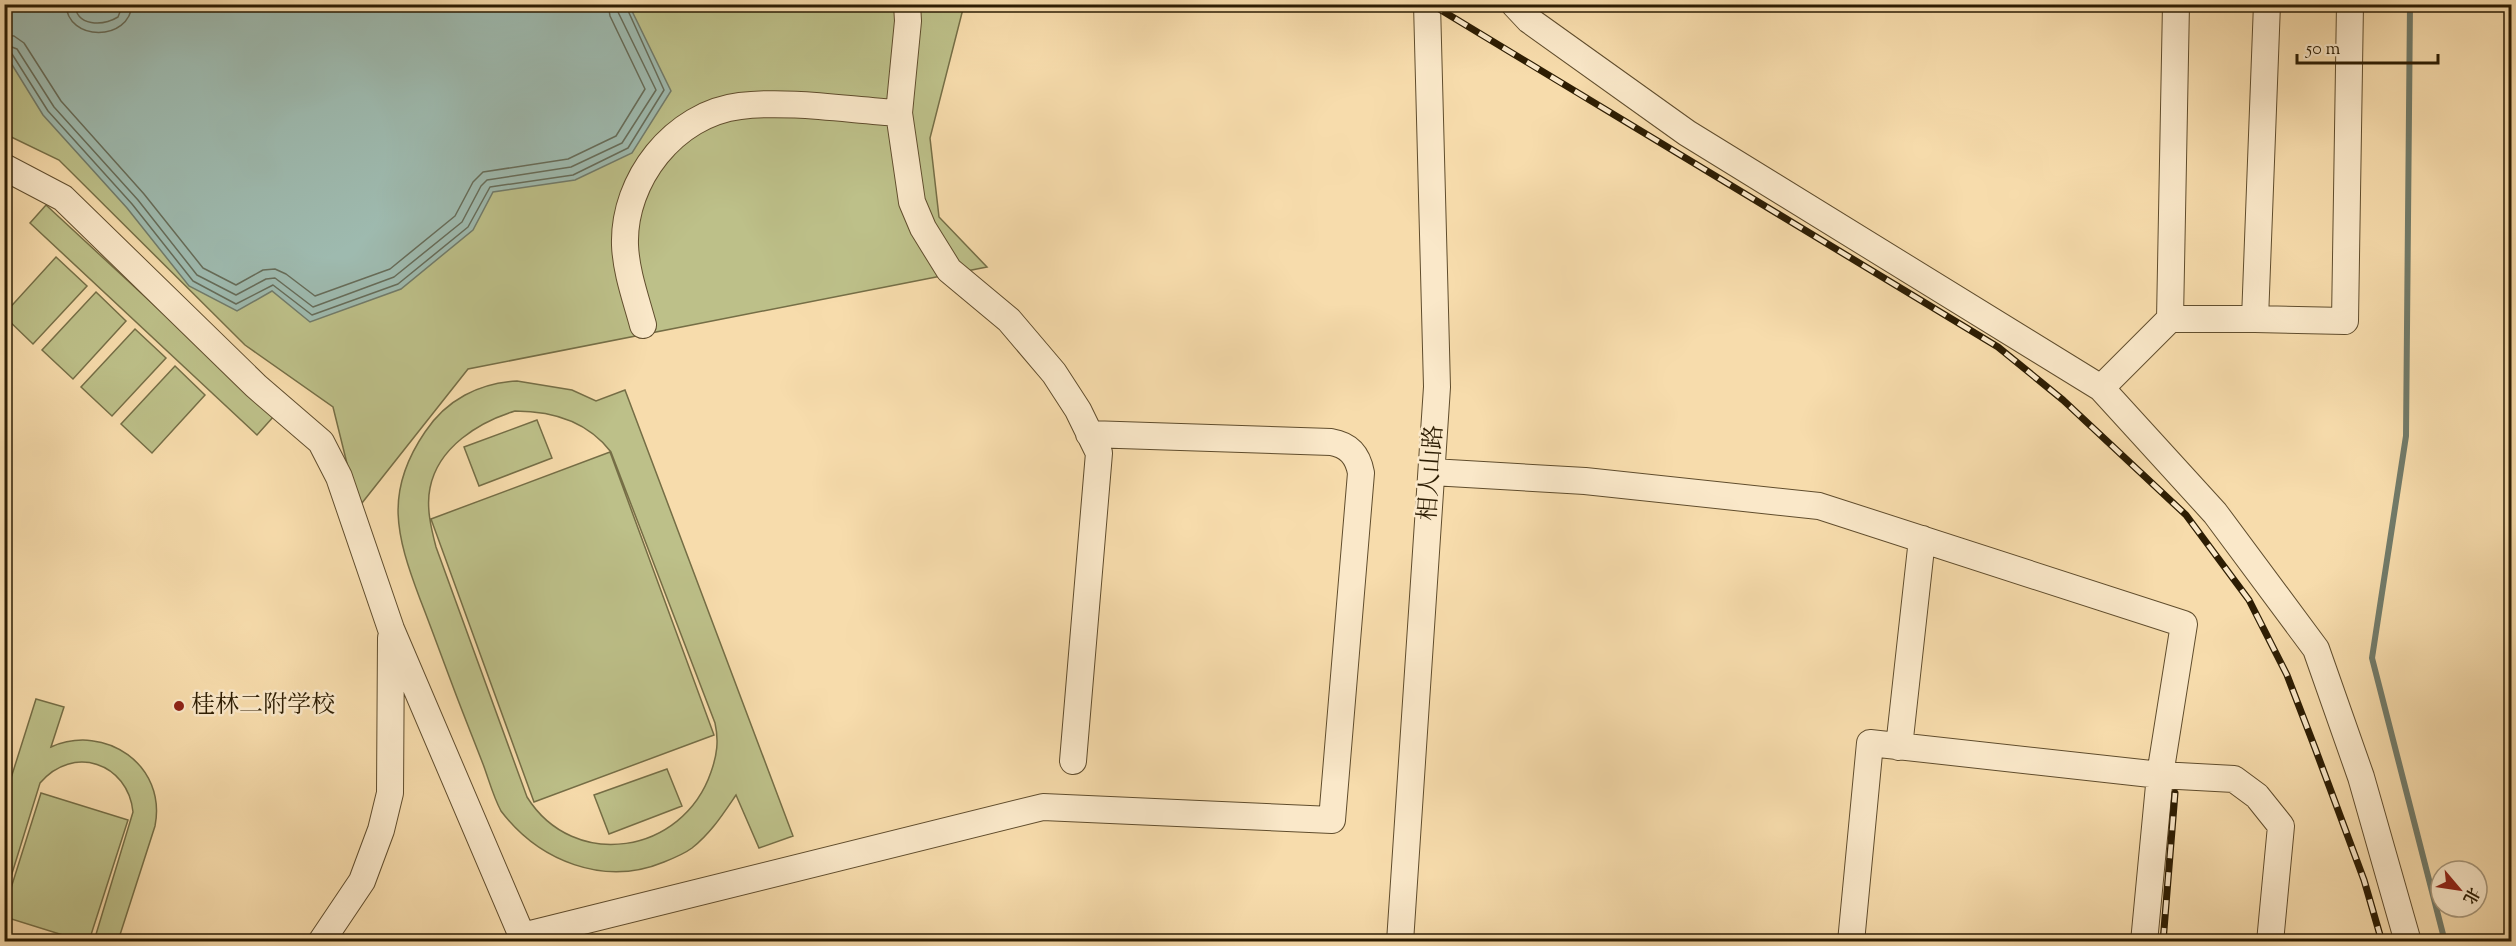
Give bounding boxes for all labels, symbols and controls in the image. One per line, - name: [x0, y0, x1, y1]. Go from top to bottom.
- scale bar: [2297, 27, 2438, 65]
- text: 50 m: [2305, 37, 2341, 63]
- street label: 相人山路: [1412, 424, 1452, 522]
- place label: 桂林二附学校: [191, 689, 335, 723]
- marker: 桂林二附学校: [172, 699, 186, 713]
- north arrow: [2429, 859, 2489, 919]
- text: 北: [2456, 882, 2484, 908]

